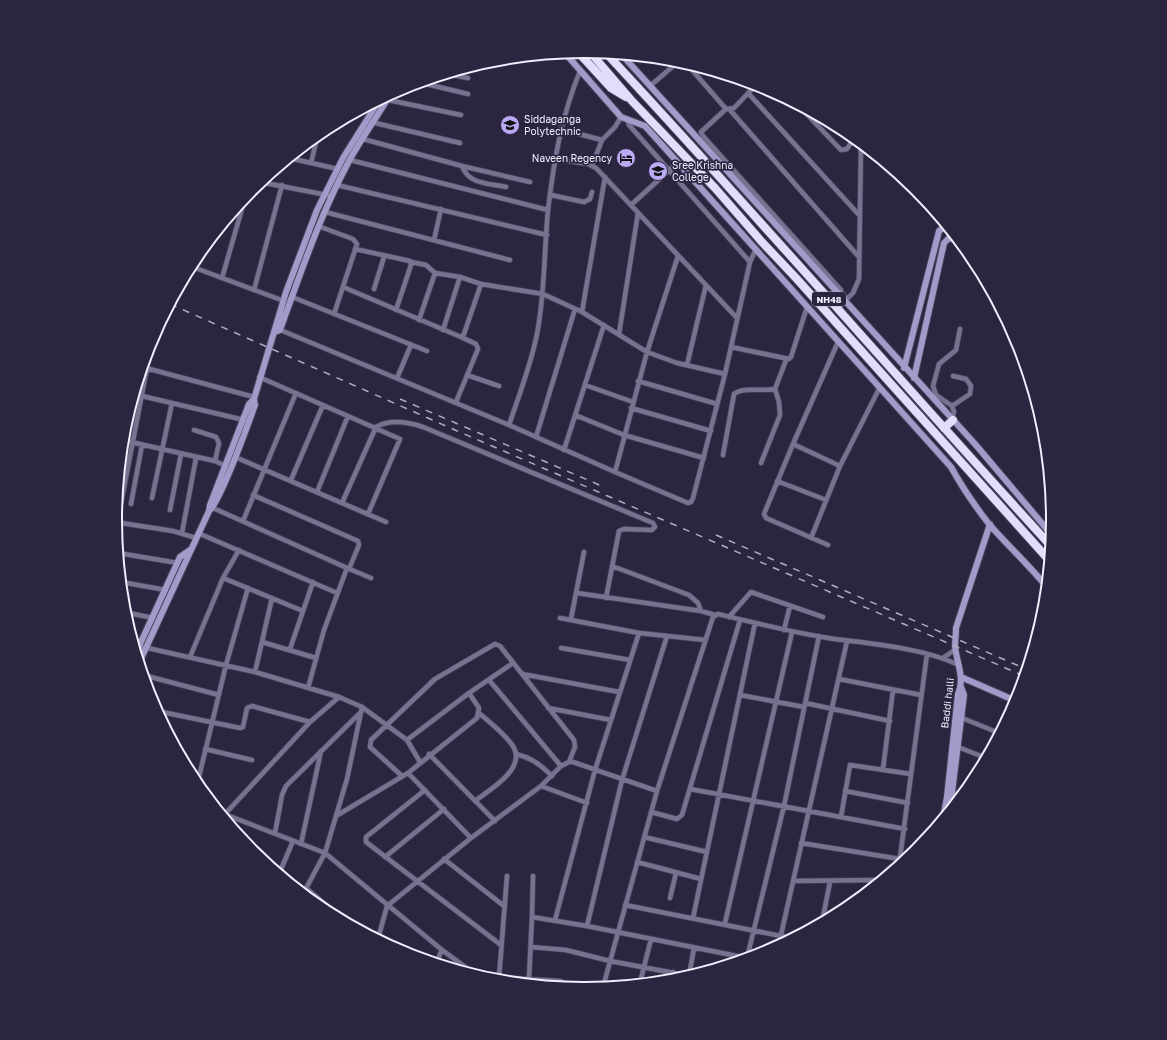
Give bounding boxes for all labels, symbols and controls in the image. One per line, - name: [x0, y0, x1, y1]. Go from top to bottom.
- place label: Siddaganga Polytechnic: [524, 113, 582, 137]
- school or university icon: Siddaganga Polytechnic: [499, 114, 521, 136]
- hotel icon: Naveen Regency: [615, 147, 637, 169]
- place label: Naveen Regency: [532, 152, 612, 164]
- place label: Sree Krishna College: [672, 159, 733, 183]
- school or university icon: Sree Krishna College: [647, 160, 669, 182]
- road number: NH48: [812, 292, 846, 306]
- street label: Baddi halli: [938, 677, 956, 729]

